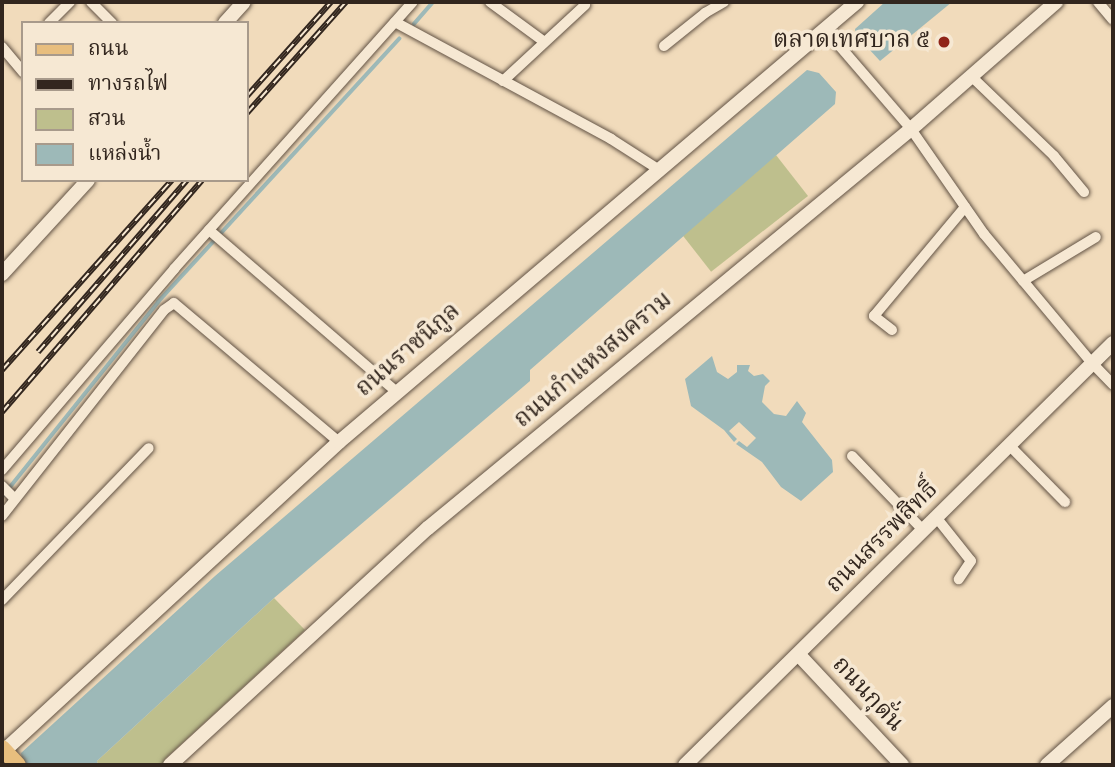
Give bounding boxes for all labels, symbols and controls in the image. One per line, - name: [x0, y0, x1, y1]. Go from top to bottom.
- legend: [21, 21, 248, 182]
- place label: ตลาดเทศบาล ๕: [773, 28, 930, 56]
- marker: ตลาดเทศบาล ๕: [936, 34, 952, 50]
- text: ถนน: [88, 35, 129, 65]
- text: ทางรถไฟ: [88, 70, 168, 100]
- text: สวน: [88, 105, 126, 135]
- text: แหล่งน้ำ: [88, 140, 161, 170]
- street label: ถนนกำแหงสงคราม: [509, 287, 679, 435]
- street label: ถนนราชนิกูล: [351, 298, 467, 404]
- street label: ถนนสรรพสิทธิ์: [821, 476, 945, 600]
- street label: ถนนกุดั่น: [825, 651, 909, 739]

